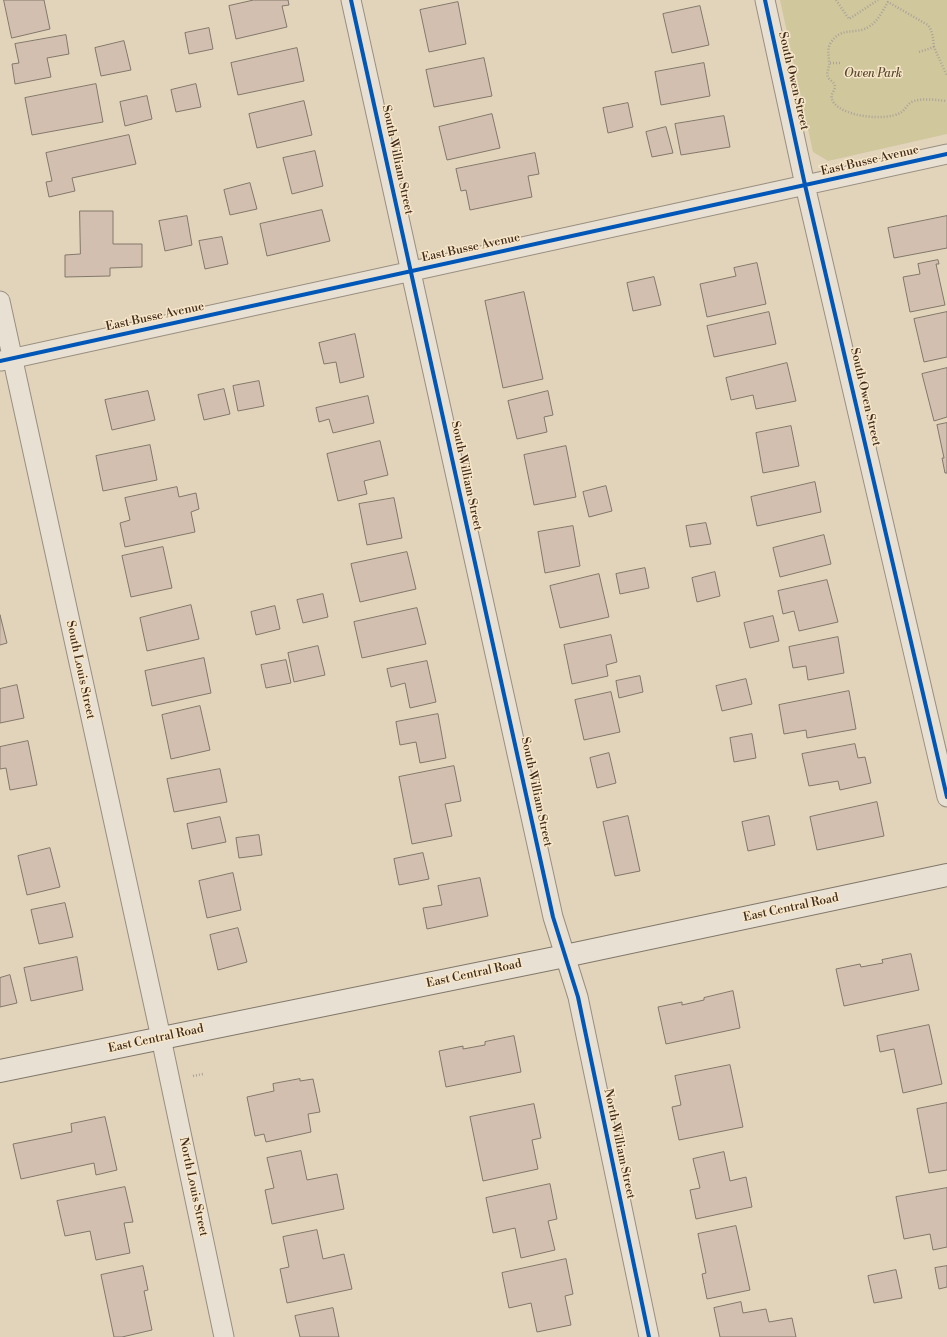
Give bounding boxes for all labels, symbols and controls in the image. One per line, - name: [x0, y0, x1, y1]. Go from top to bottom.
- street label: South Owen Street: [775, 31, 811, 131]
- park label: Owen Park: [844, 67, 902, 81]
- street label: South William Street: [378, 104, 416, 216]
- street label: East Busse Avenue: [820, 143, 920, 179]
- street label: East Busse Avenue: [420, 231, 522, 265]
- street label: East Busse Avenue: [104, 300, 206, 334]
- street label: South Owen Street: [847, 347, 883, 447]
- street label: South William Street: [447, 420, 485, 532]
- street label: South Louis Street: [63, 619, 97, 721]
- street label: South William Street: [517, 736, 555, 848]
- street label: East Central Road: [742, 891, 840, 925]
- street label: East Central Road: [425, 957, 523, 991]
- street label: East Central Road: [107, 1022, 205, 1056]
- street label: North William Street: [600, 1088, 638, 1200]
- street label: North Louis Street: [175, 1136, 211, 1238]

